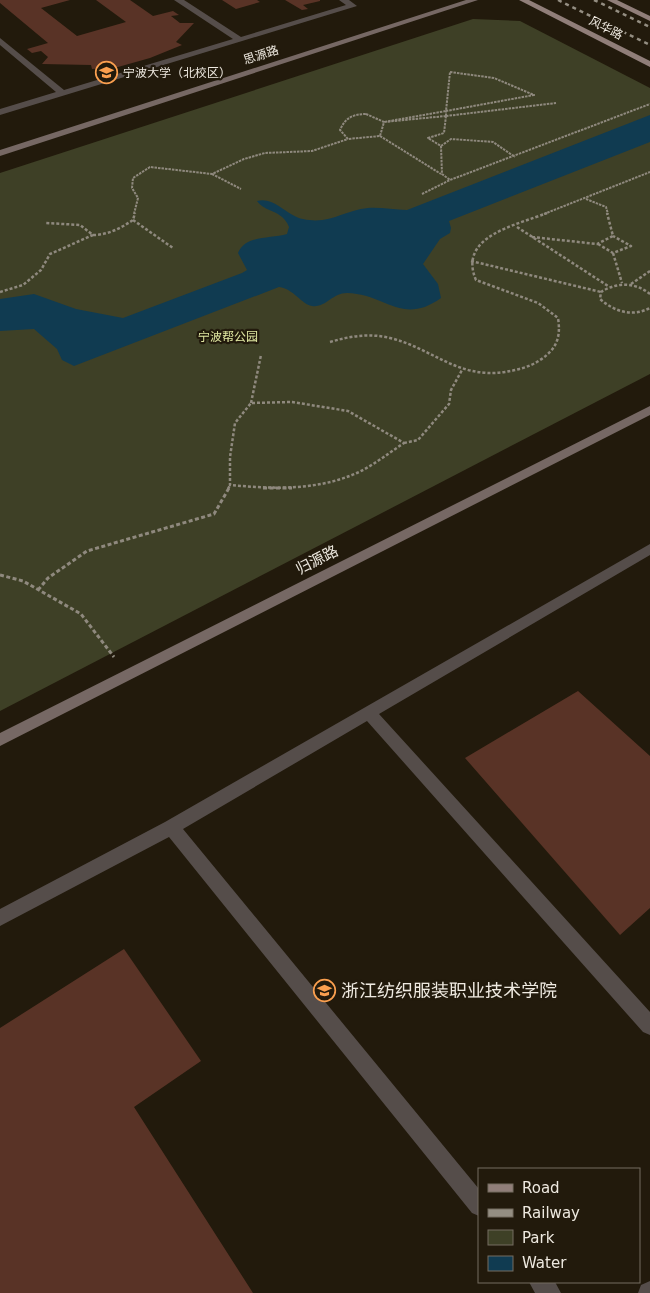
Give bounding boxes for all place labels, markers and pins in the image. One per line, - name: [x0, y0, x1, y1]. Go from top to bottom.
- school or university icon: 宁波大学（北校区）: [95, 61, 119, 85]
- place label: 宁波大学（北校区）: [123, 66, 231, 80]
- school or university icon: 浙江纺织服装职业技术学院: [313, 978, 337, 1002]
- place label: 浙江纺织服装职业技术学院: [341, 980, 557, 1001]

